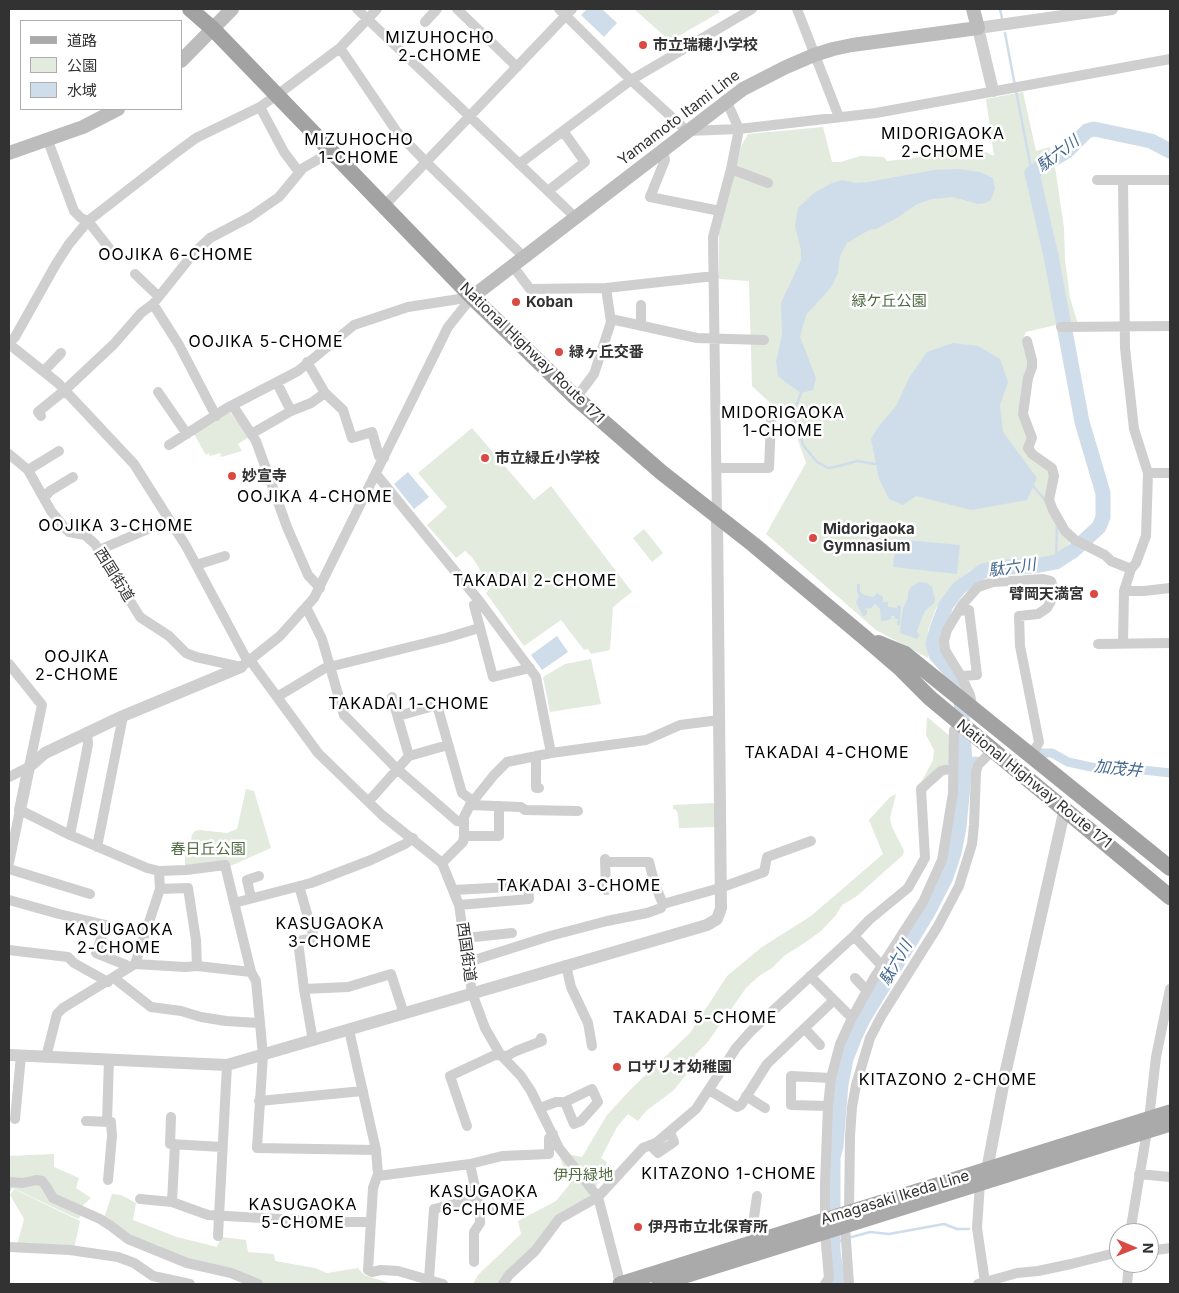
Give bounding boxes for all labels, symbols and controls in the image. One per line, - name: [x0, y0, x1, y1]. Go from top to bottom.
- legend: [20, 20, 182, 110]
- district label: MIZUHOCHO 2-CHOME: [384, 28, 496, 66]
- text: 道路: [67, 31, 97, 50]
- place label: 市立瑞穂小学校: [653, 36, 758, 54]
- marker: 市立瑞穂小学校: [637, 39, 649, 51]
- text: 公園: [67, 56, 97, 75]
- street label: Yamamoto Itami Line: [615, 66, 743, 170]
- text: 水域: [67, 81, 97, 100]
- district label: MIDORIGAOKA 2-CHOME: [880, 124, 1006, 162]
- district label: MIZUHOCHO 1-CHOME: [303, 130, 415, 168]
- water label: 駄六川: [1033, 132, 1083, 176]
- district label: OOJIKA 6-CHOME: [97, 245, 255, 265]
- street label: National Highway Route 171: [456, 279, 608, 427]
- park label: 緑ケ丘公園: [852, 292, 926, 310]
- place label: Koban: [526, 293, 573, 311]
- marker: Koban: [510, 296, 522, 308]
- district label: OOJIKA 5-CHOME: [187, 332, 345, 352]
- place label: 緑ヶ丘交番: [569, 343, 644, 361]
- marker: 緑ヶ丘交番: [553, 346, 565, 358]
- district label: MIDORIGAOKA 1-CHOME: [720, 403, 846, 441]
- place label: 市立緑丘小学校: [495, 449, 600, 467]
- marker: 市立緑丘小学校: [479, 452, 491, 464]
- place label: 妙宣寺: [242, 467, 287, 485]
- marker: 妙宣寺: [226, 470, 238, 482]
- district label: OOJIKA 4-CHOME: [235, 487, 395, 507]
- district label: OOJIKA 3-CHOME: [37, 516, 195, 536]
- place label: Midorigaoka Gymnasium: [823, 520, 915, 555]
- marker: Midorigaoka Gymnasium: [807, 532, 819, 544]
- street label: 西国街道: [90, 545, 138, 605]
- water label: 駄六川: [987, 555, 1037, 581]
- district label: TAKADAI 2-CHOME: [451, 571, 619, 591]
- place label: 臂岡天満宮: [1009, 585, 1084, 603]
- marker: 臂岡天満宮: [1088, 588, 1100, 600]
- district label: OOJIKA 2-CHOME: [34, 647, 120, 685]
- district label: TAKADAI 1-CHOME: [326, 694, 492, 714]
- street label: National Highway Route 171: [953, 716, 1115, 852]
- district label: TAKADAI 4-CHOME: [743, 743, 911, 763]
- water label: 加茂井: [1093, 757, 1143, 781]
- park label: 春日丘公園: [171, 840, 245, 858]
- district label: TAKADAI 3-CHOME: [495, 876, 663, 896]
- district label: KASUGAOKA 3-CHOME: [274, 914, 386, 952]
- district label: KASUGAOKA 2-CHOME: [63, 920, 175, 958]
- street label: 西国街道: [453, 921, 479, 983]
- water label: 駄六川: [876, 937, 916, 989]
- district label: TAKADAI 5-CHOME: [611, 1008, 779, 1028]
- place label: ロザリオ幼稚園: [627, 1058, 732, 1076]
- marker: ロザリオ幼稚園: [611, 1061, 623, 1073]
- district label: KITAZONO 2-CHOME: [857, 1070, 1039, 1090]
- district label: KITAZONO 1-CHOME: [639, 1164, 819, 1184]
- park label: 伊丹緑地: [553, 1166, 613, 1184]
- street label: Amagasaki Ikeda Line: [819, 1167, 971, 1229]
- district label: KASUGAOKA 6-CHOME: [428, 1182, 540, 1220]
- district label: KASUGAOKA 5-CHOME: [247, 1195, 359, 1233]
- place label: 伊丹市立北保育所: [648, 1218, 768, 1236]
- marker: 伊丹市立北保育所: [632, 1221, 644, 1233]
- north arrow: [1109, 1223, 1159, 1273]
- text: N: [1140, 1243, 1157, 1254]

